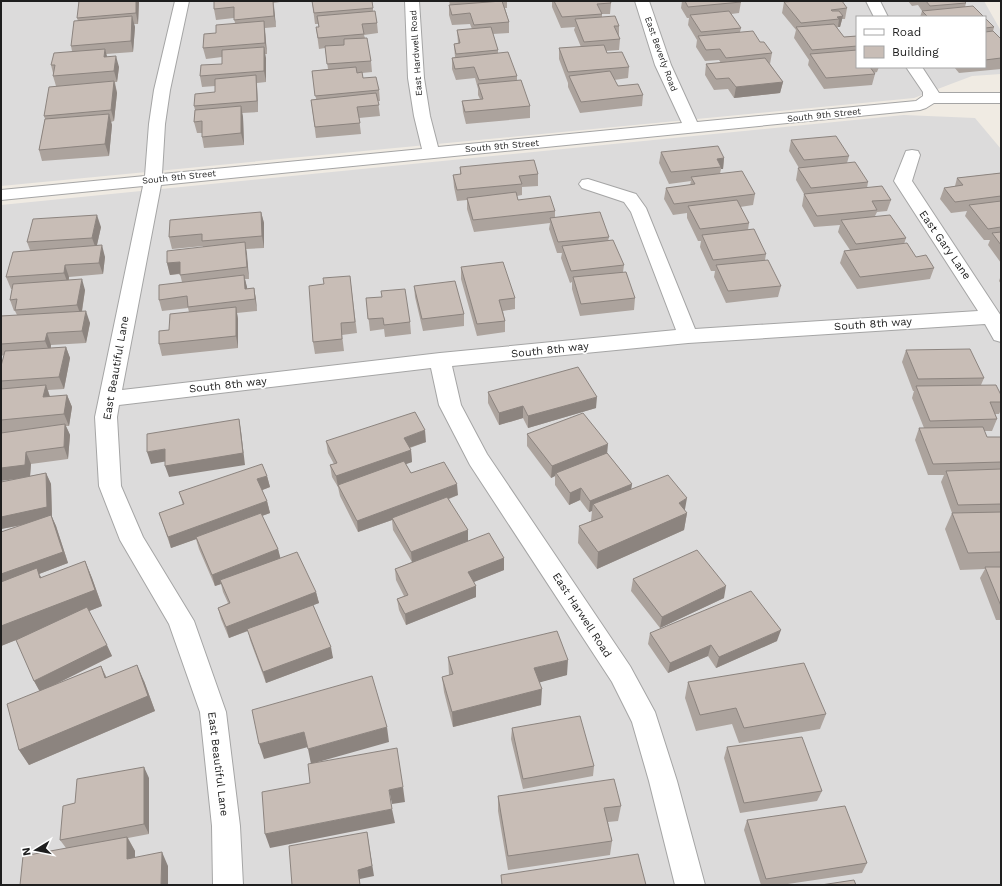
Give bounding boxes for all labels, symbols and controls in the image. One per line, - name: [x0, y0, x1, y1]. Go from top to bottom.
- street label: East Hardwell Road: [408, 10, 424, 96]
- street label: East Beverly Road: [643, 15, 679, 93]
- legend: [856, 16, 986, 68]
- text: Road: [892, 25, 921, 39]
- text: Building: [892, 45, 939, 59]
- street label: South 9th Street: [787, 106, 862, 124]
- street label: South 9th Street: [465, 138, 540, 154]
- street label: South 9th Street: [142, 168, 217, 186]
- street label: East Gary Lane: [916, 208, 974, 282]
- street label: East Beautiful Lane: [100, 315, 132, 421]
- street label: South 8th way: [834, 315, 913, 333]
- street label: South 8th way: [511, 339, 590, 361]
- street label: South 8th way: [189, 374, 268, 396]
- street label: East Harwell Road: [550, 570, 614, 660]
- street label: East Beautiful Lane: [205, 711, 231, 817]
- north arrow: [16, 830, 56, 870]
- text: N: [20, 847, 34, 857]

